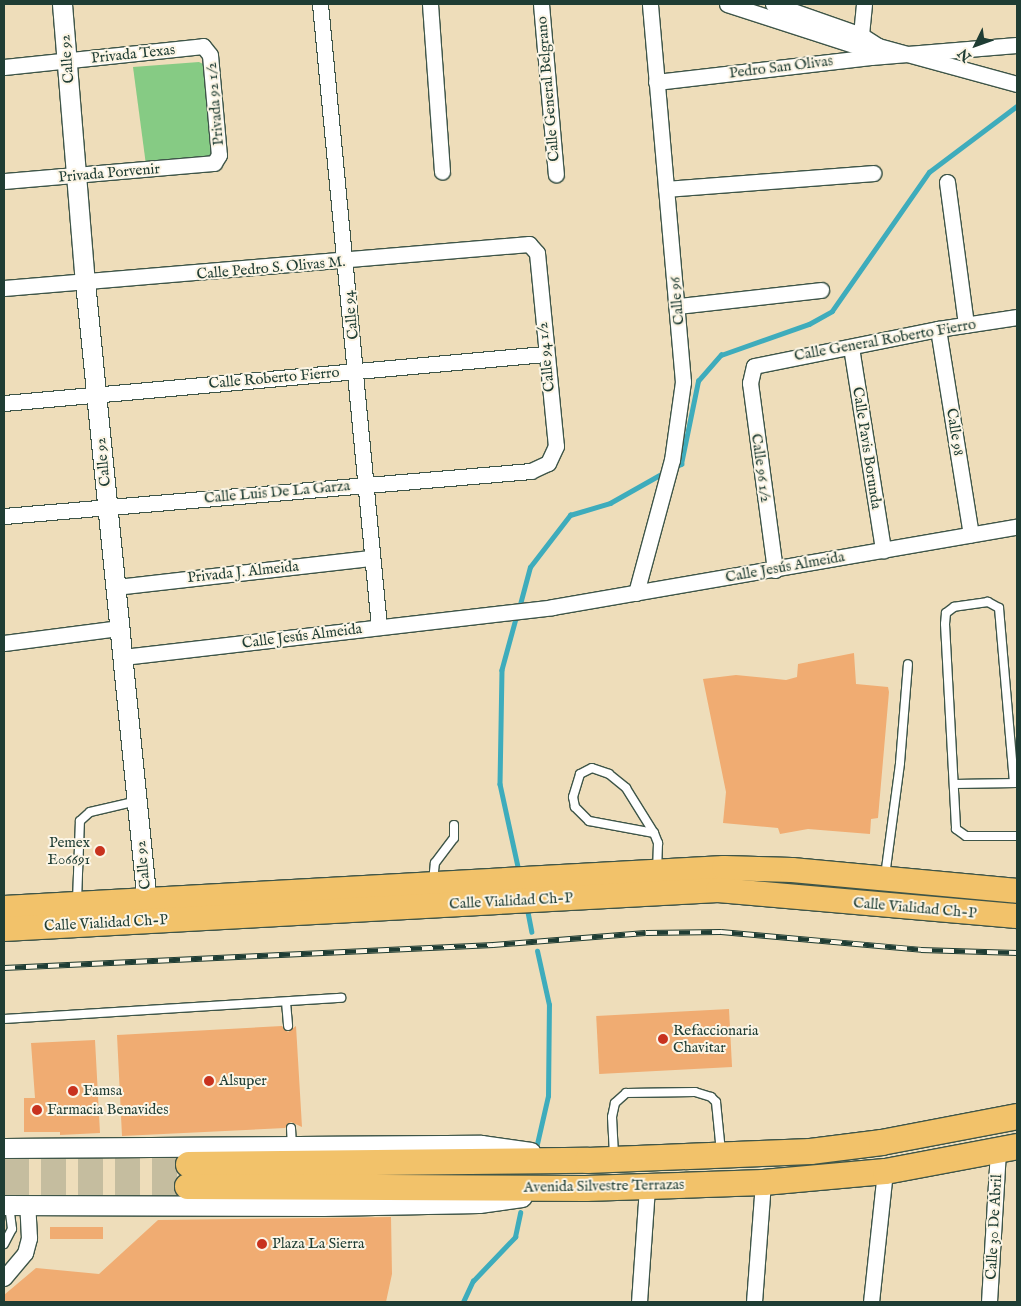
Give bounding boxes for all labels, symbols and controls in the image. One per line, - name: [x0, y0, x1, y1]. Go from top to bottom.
- street label: Calle General Belgrano: [533, 16, 563, 162]
- north arrow: [951, 20, 1001, 70]
- street label: Calle 92: [56, 34, 78, 84]
- street label: Privada Texas: [90, 41, 176, 67]
- text: N: [954, 45, 976, 66]
- street label: Pedro San Olivas: [728, 52, 834, 82]
- street label: Privada 92 1/2: [202, 62, 228, 146]
- street label: Privada Porvenir: [57, 160, 161, 186]
- street label: Calle Pedro S. Olivas M.: [196, 253, 346, 283]
- street label: Calle 96: [666, 276, 688, 326]
- street label: Calle 94: [339, 290, 363, 340]
- street label: Calle General Roberto Fierro: [793, 315, 977, 365]
- street label: Calle 94 1/2: [533, 321, 559, 393]
- street label: Calle Roberto Fierro: [208, 363, 340, 393]
- street label: Calle Pavis Borunda: [848, 386, 886, 510]
- street label: Calle 98: [942, 407, 968, 457]
- street label: Calle 96 1/2: [747, 432, 775, 504]
- street label: Calle 92: [91, 437, 115, 487]
- street label: Calle Luis De La Garza: [203, 477, 351, 507]
- street label: Calle Jesús Almeida: [724, 548, 846, 586]
- street label: Privada J. Almeida: [186, 557, 300, 587]
- street label: Calle Jesús Almeida: [241, 620, 363, 652]
- place label: Pemex E06691: [47, 833, 90, 868]
- street label: Calle 92: [131, 840, 155, 890]
- marker: Pemex E06691: [94, 845, 106, 857]
- street label: Calle Vialidad Ch-P: [449, 889, 573, 913]
- street label: Calle Vialidad Ch-P: [852, 894, 978, 922]
- street label: Calle Vialidad Ch-P: [44, 911, 168, 935]
- place label: Refaccionaria Chavitar: [673, 1021, 758, 1056]
- marker: Refaccionaria Chavitar: [657, 1033, 669, 1045]
- place label: Alsuper: [219, 1072, 267, 1090]
- marker: Alsuper: [203, 1075, 215, 1087]
- place label: Famsa: [83, 1082, 122, 1100]
- marker: Famsa: [67, 1085, 79, 1097]
- place label: Farmacia Benavides: [47, 1101, 168, 1119]
- marker: Farmacia Benavides: [31, 1104, 43, 1116]
- street label: Calle 30 De Abril: [982, 1174, 1006, 1280]
- street label: Avenida Silvestre Terrazas: [523, 1176, 685, 1196]
- place label: Plaza La Sierra: [272, 1235, 364, 1253]
- marker: Plaza La Sierra: [256, 1238, 268, 1250]

